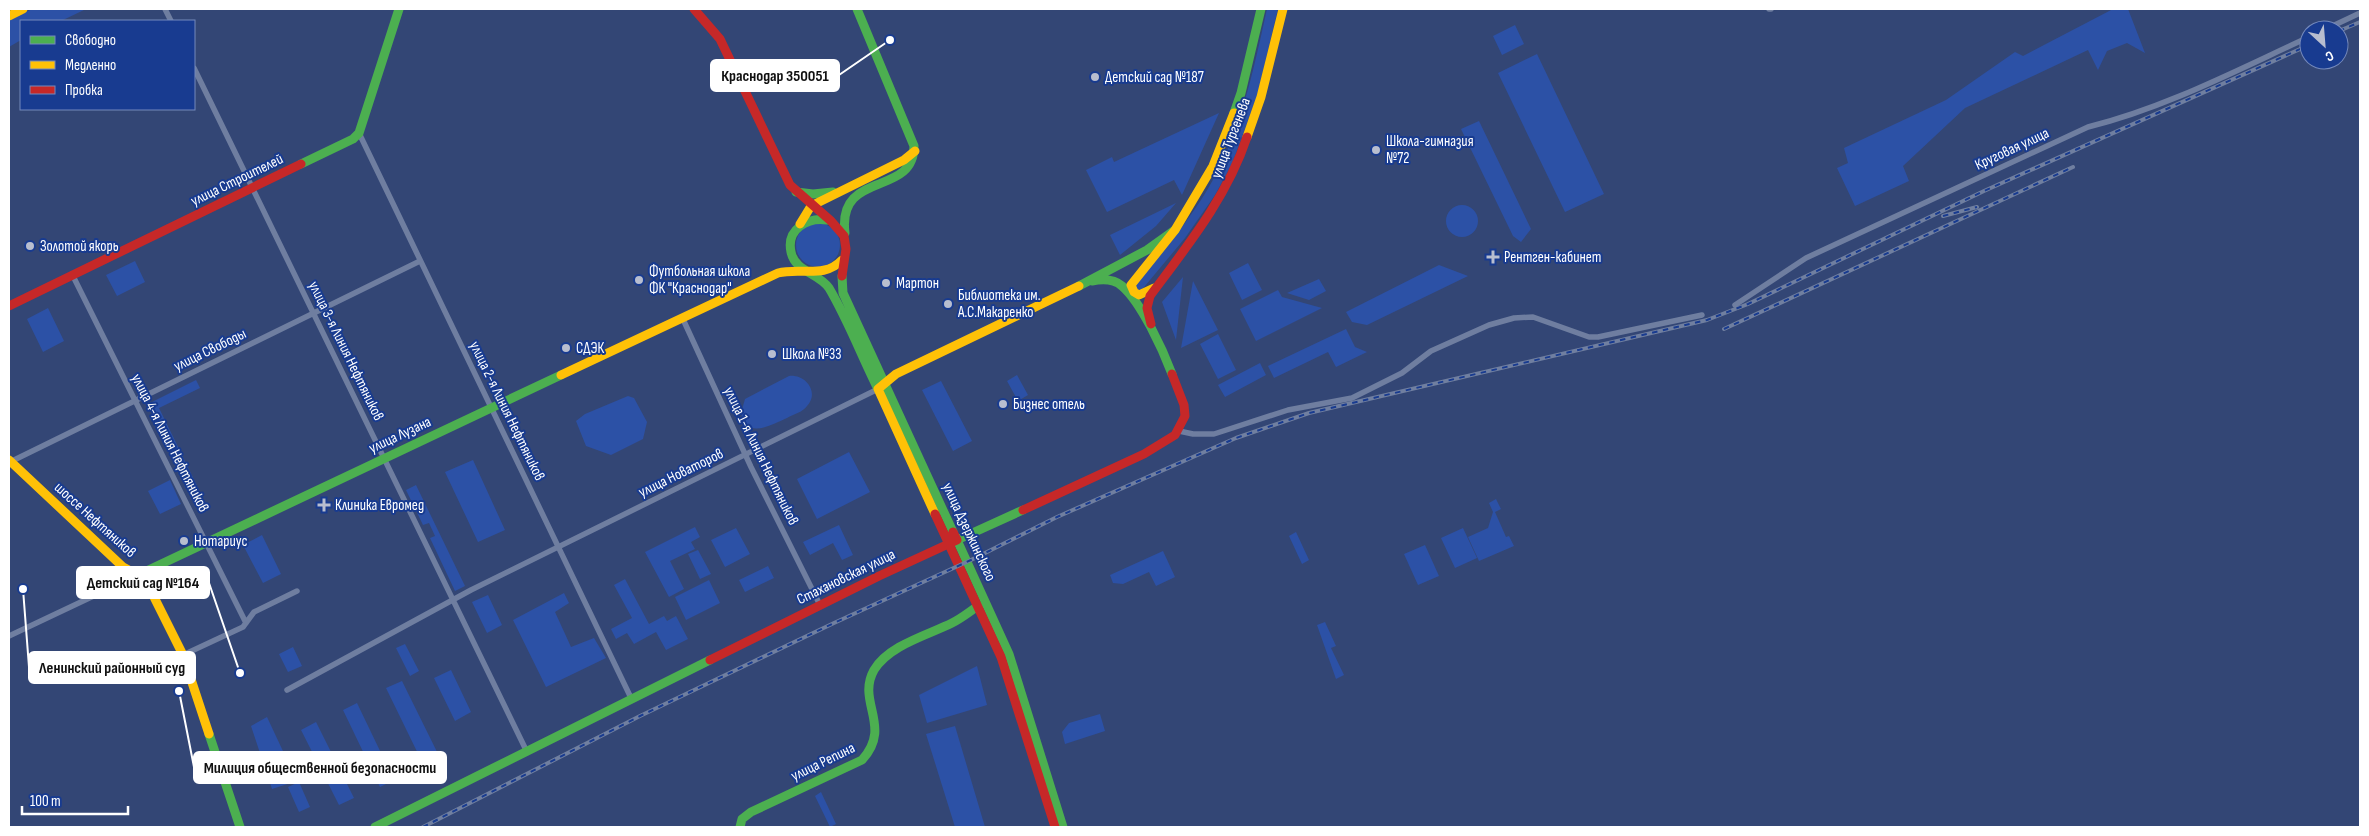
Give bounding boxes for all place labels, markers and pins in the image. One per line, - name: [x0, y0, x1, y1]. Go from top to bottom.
- callout: Краснодар 350051: [711, 60, 839, 91]
- place label: Детский сад №187: [1105, 68, 1204, 87]
- marker: Детский сад №187: [1089, 71, 1101, 83]
- place label: Школа-гимназия №72: [1386, 132, 1474, 168]
- marker: Школа-гимназия №72: [1370, 144, 1382, 156]
- place label: Золотой якорь: [40, 237, 119, 256]
- marker: Золотой якорь: [24, 240, 36, 252]
- place label: Рентген-кабинет: [1504, 248, 1601, 267]
- marker: Рентген-кабинет: [1486, 250, 1500, 264]
- place label: Футбольная школа ФК "Краснодар": [649, 262, 751, 298]
- marker: Футбольная школа ФК "Краснодар": [633, 274, 645, 286]
- place label: Мартон: [896, 274, 939, 293]
- marker: Мартон: [880, 277, 892, 289]
- place label: Библиотека им. А.С.Макаренко: [957, 286, 1041, 322]
- marker: Библиотека им. А.С.Макаренко: [942, 298, 954, 310]
- place label: СДЭК: [576, 339, 604, 358]
- marker: СДЭК: [560, 342, 572, 354]
- place label: Школа №33: [782, 345, 842, 364]
- marker: Школа №33: [766, 348, 778, 360]
- place label: Бизнес отель: [1013, 395, 1085, 414]
- marker: Бизнес отель: [997, 398, 1009, 410]
- place label: Клиника Евромед: [335, 496, 424, 515]
- marker: Клиника Евромед: [317, 498, 331, 512]
- place label: Нотариус: [194, 532, 247, 551]
- marker: Нотариус: [178, 535, 190, 547]
- callout: Детский сад №164: [77, 567, 209, 598]
- callout: Ленинский районный суд: [29, 652, 195, 683]
- callout: Милиция общественной безопасности: [194, 752, 446, 783]

